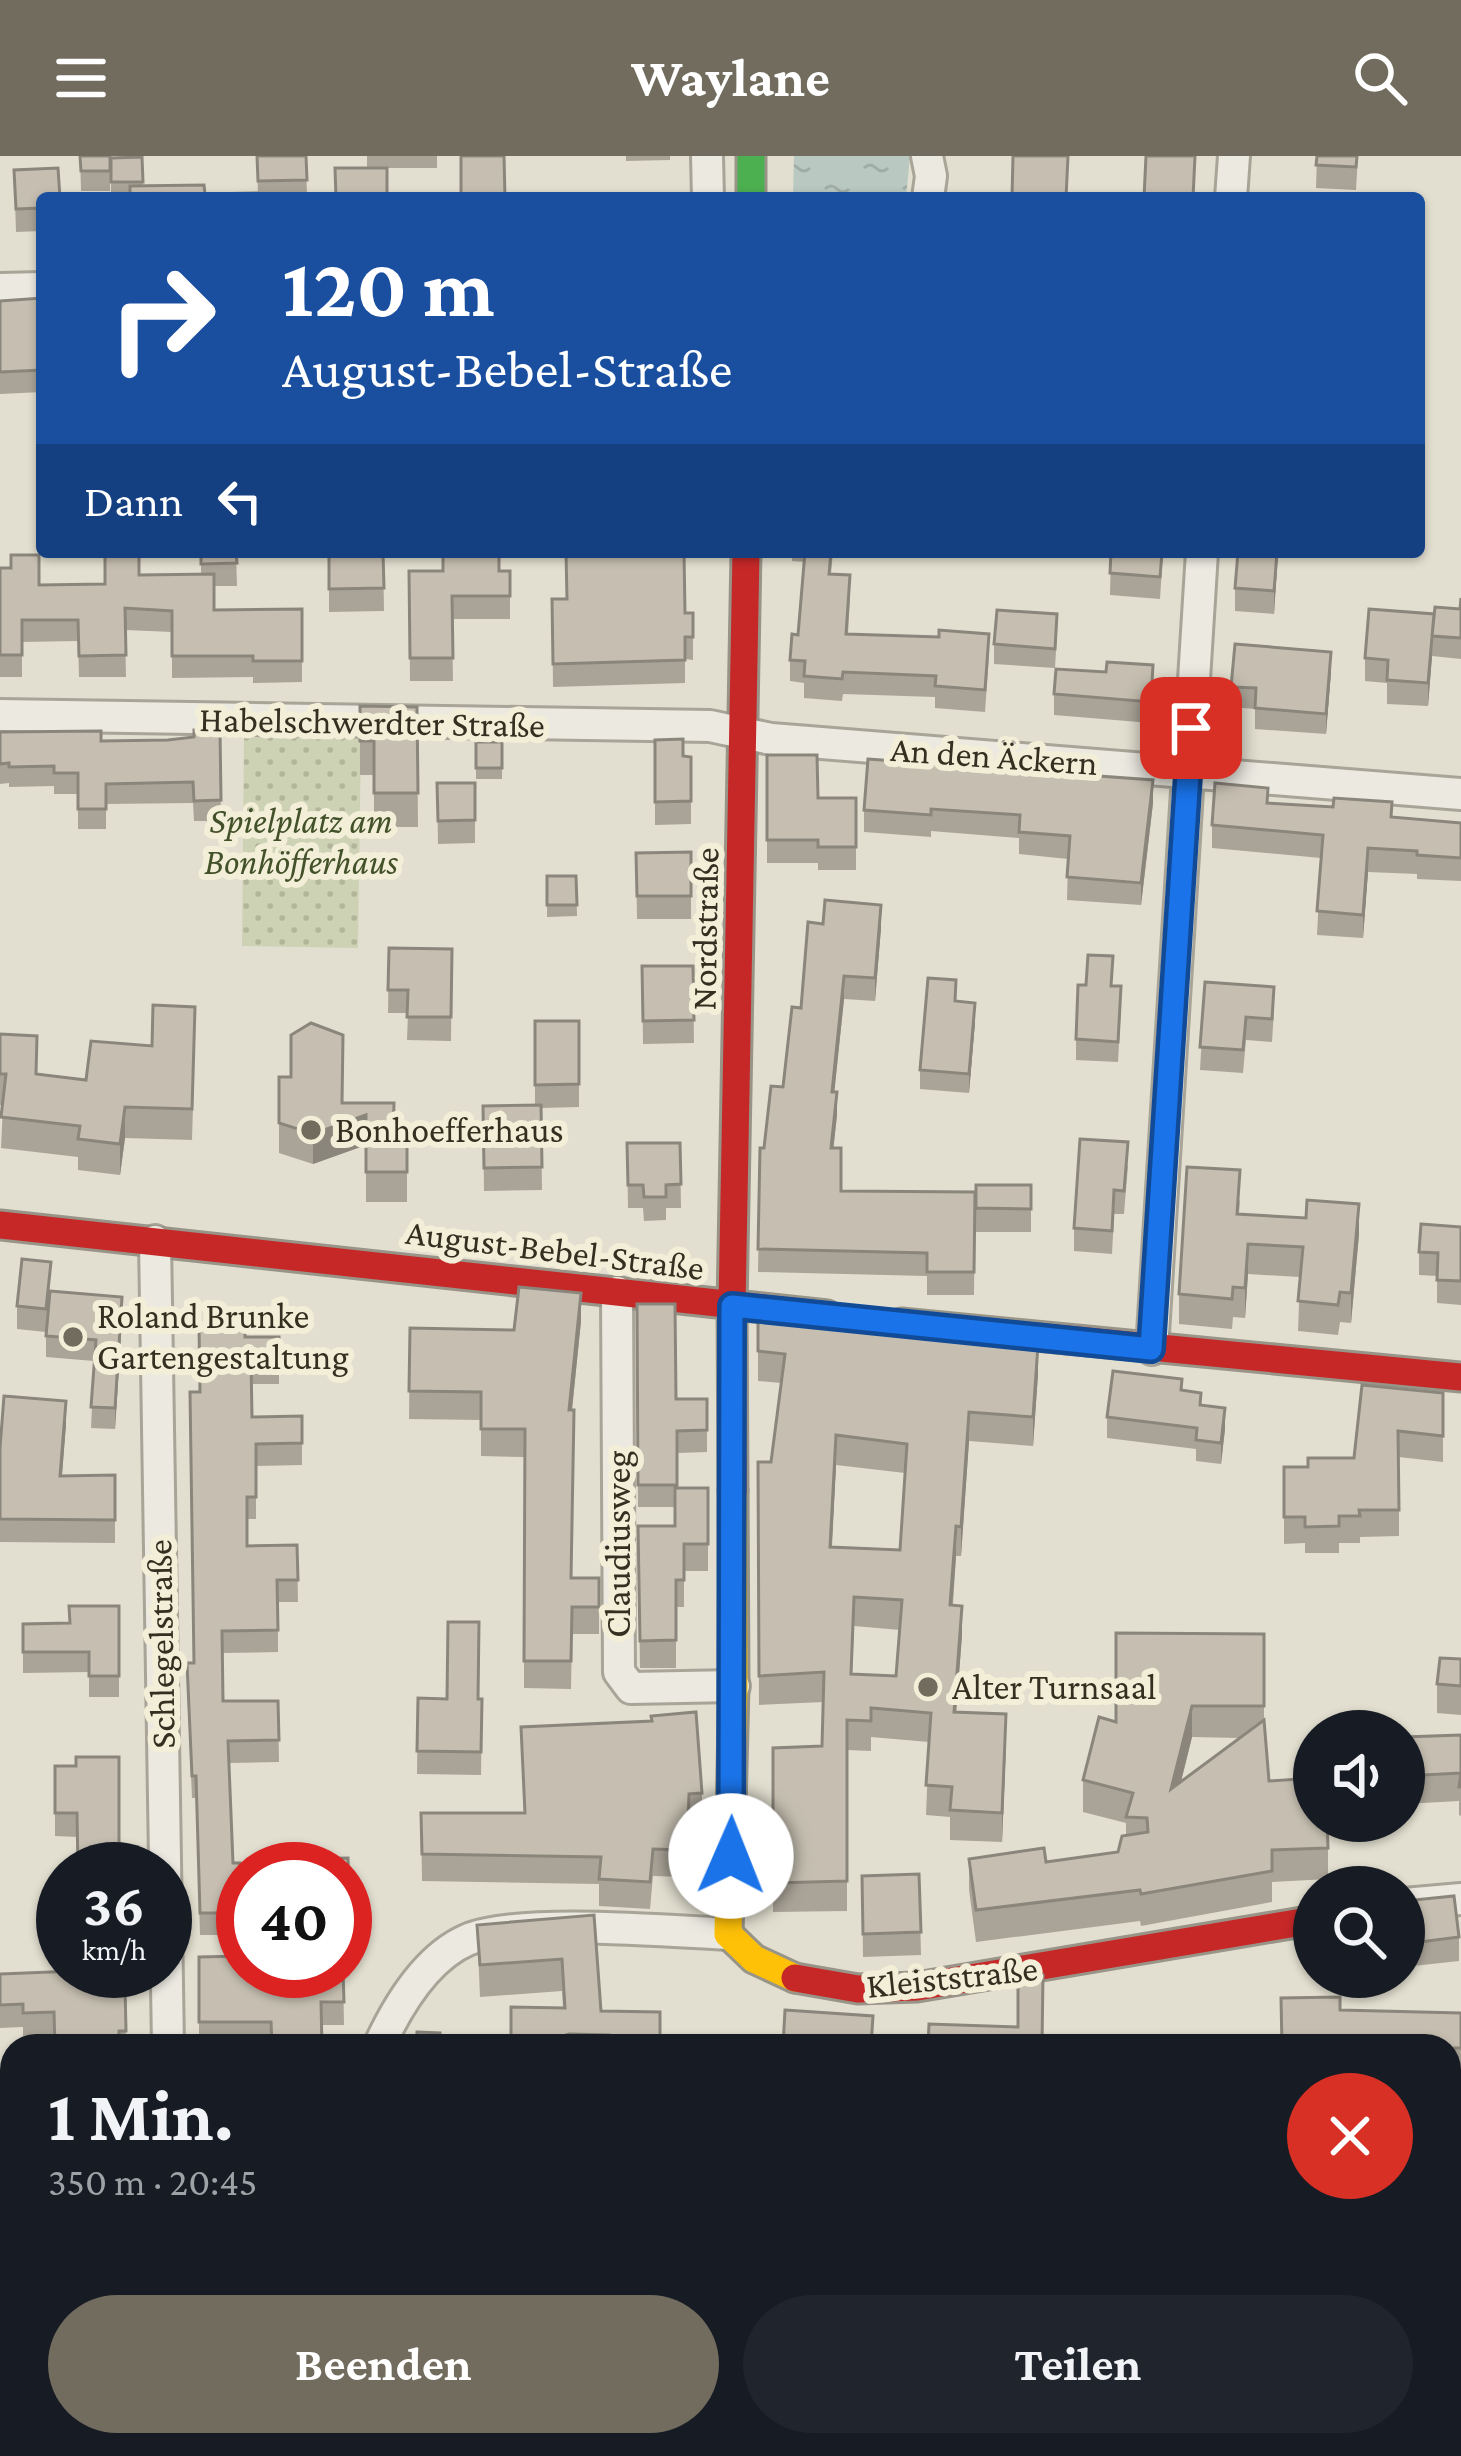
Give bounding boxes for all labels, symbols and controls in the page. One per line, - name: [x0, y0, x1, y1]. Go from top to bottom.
- icon: menu: [48, 45, 114, 111]
- icon: search: [1347, 45, 1413, 111]
- text: Waylane: [631, 48, 830, 108]
- icon: right: [84, 240, 240, 396]
- text: 120 m: [282, 241, 495, 334]
- text: August-Bebel-Straße: [282, 339, 732, 399]
- icon: left: [207, 468, 273, 534]
- text: Dann: [84, 476, 183, 526]
- pin: [1140, 677, 1242, 779]
- icon: arrive: [1158, 695, 1224, 761]
- street label: Habelschwerdter Straße: [199, 699, 545, 745]
- street label: An den Äckern: [889, 729, 1099, 783]
- park label: Spielplatz am Bonhöfferhaus: [204, 801, 398, 882]
- street label: Nordstraße: [684, 847, 726, 1011]
- place label: Bonhoefferhaus: [335, 1110, 564, 1150]
- marker: Bonhoefferhaus: [298, 1117, 324, 1143]
- street label: August-Bebel-Straße: [404, 1212, 706, 1288]
- place label: Roland Brunke Gartengestaltung: [97, 1296, 349, 1377]
- marker: Roland Brunke Gartengestaltung: [60, 1324, 86, 1350]
- street label: Claudiusweg: [598, 1450, 638, 1638]
- street label: Schlegelstraße: [139, 1539, 183, 1749]
- place label: Alter Turnsaal: [952, 1667, 1157, 1707]
- marker: Alter Turnsaal: [915, 1674, 941, 1700]
- map controls: [1293, 1710, 1425, 1998]
- button: sound: [1293, 1710, 1425, 1842]
- position arrow: [668, 1793, 794, 1919]
- speed limit sign: 40: [216, 1842, 372, 1998]
- button: search: [1293, 1866, 1425, 1998]
- text: 36: [83, 1871, 145, 1938]
- text: km/h: [82, 1933, 146, 1966]
- street label: Kleiststraße: [865, 1948, 1039, 2006]
- button: close: [1287, 2073, 1413, 2199]
- text: 1 Min.: [48, 2075, 234, 2155]
- text: 350 m · 20:45: [48, 2160, 257, 2203]
- button: Beenden: [48, 2295, 719, 2433]
- button: Teilen: [743, 2295, 1413, 2433]

